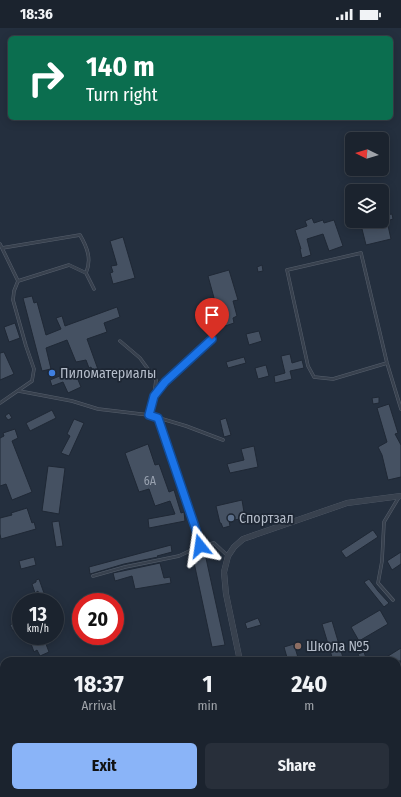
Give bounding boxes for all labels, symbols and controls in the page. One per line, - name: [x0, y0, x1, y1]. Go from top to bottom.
- text: 18:36: [20, 5, 53, 23]
- text: 140 m: [86, 50, 155, 83]
- icon: right: [20, 52, 72, 104]
- text: Turn right: [86, 84, 158, 106]
- north arrow: [345, 132, 389, 176]
- map controls: [345, 132, 389, 228]
- button: layers: [345, 184, 389, 228]
- pin: [195, 298, 229, 339]
- icon: arrive: [201, 304, 223, 326]
- place label: Пиломатериалы: [60, 365, 156, 382]
- marker: Пиломатериалы: [47, 368, 57, 378]
- house number: 6А: [144, 474, 157, 488]
- place label: Спортзал: [239, 510, 294, 527]
- marker: Спортзал: [226, 513, 236, 523]
- position arrow: [179, 525, 221, 567]
- speed limit sign: 20: [72, 593, 124, 645]
- text: 13: [29, 602, 47, 626]
- text: km/h: [27, 623, 49, 635]
- place label: Школа №5: [306, 638, 369, 655]
- marker: Школа №5: [293, 641, 303, 651]
- text: 18:37: [74, 670, 124, 698]
- text: 1: [202, 670, 213, 698]
- text: 240: [291, 670, 327, 698]
- text: Arrival: [82, 698, 116, 713]
- text: min: [197, 698, 218, 713]
- text: m: [304, 698, 314, 713]
- button: Exit: [12, 743, 197, 789]
- button: Share: [205, 743, 389, 789]

